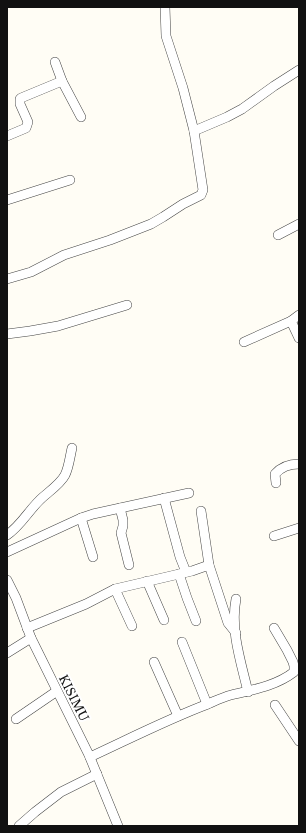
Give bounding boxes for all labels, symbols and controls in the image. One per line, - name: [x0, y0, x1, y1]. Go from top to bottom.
- street label: KISIMU: [56, 672, 92, 724]

